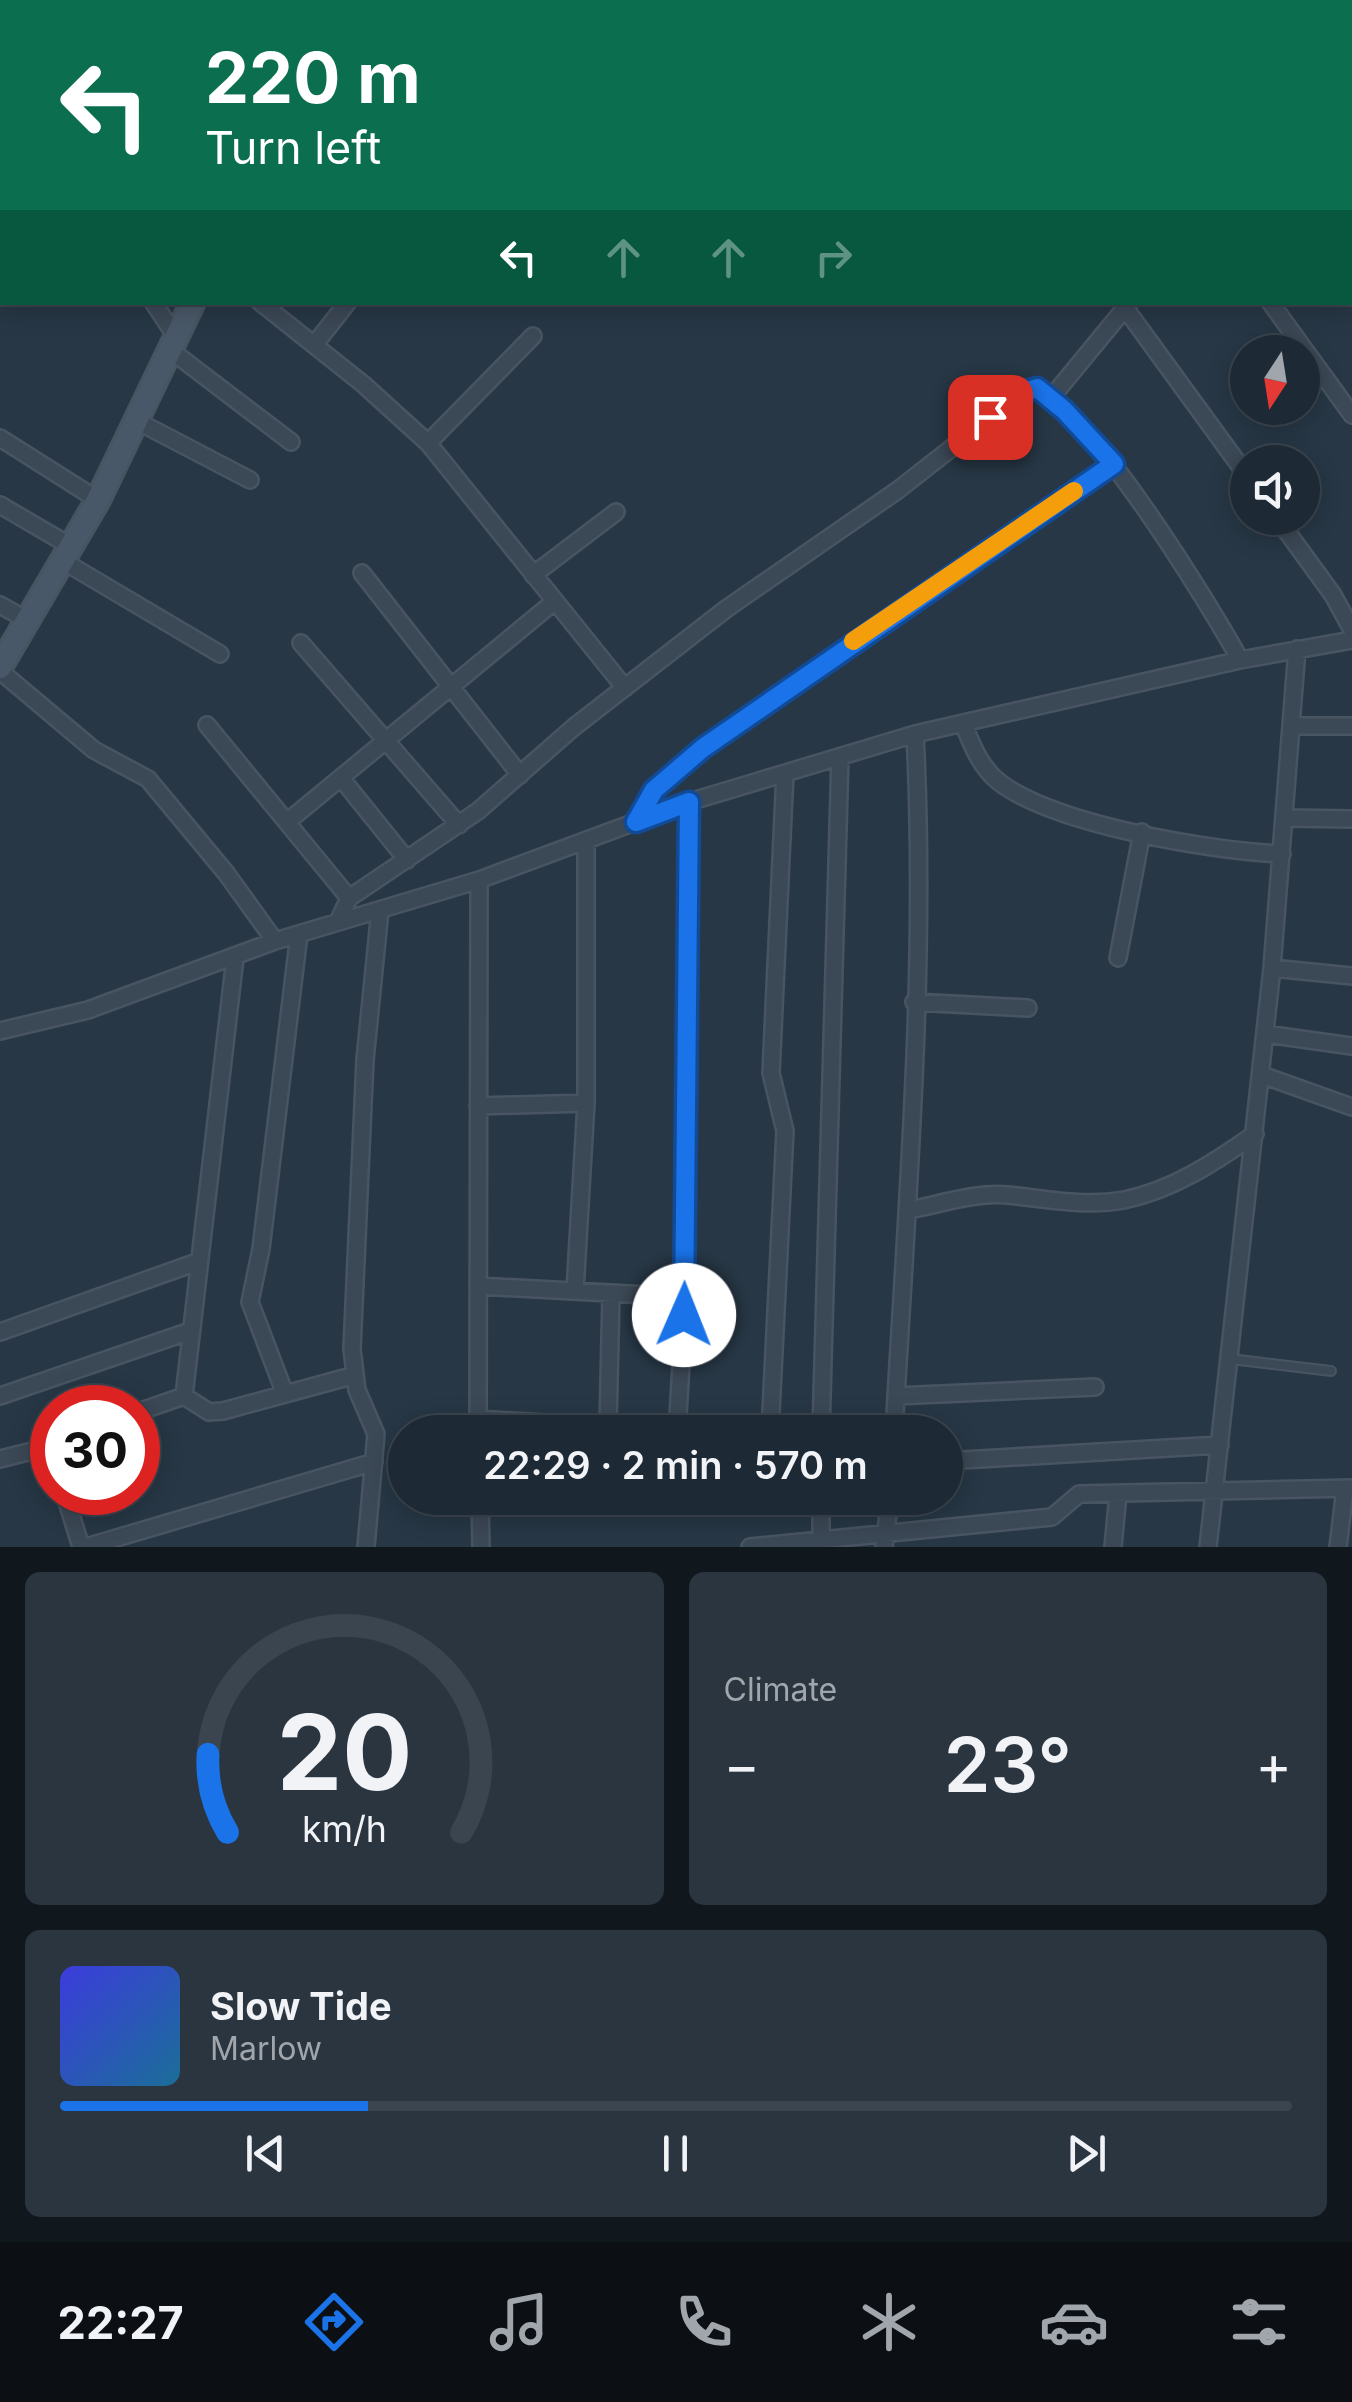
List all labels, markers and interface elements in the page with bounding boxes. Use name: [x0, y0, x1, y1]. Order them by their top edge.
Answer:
text: 220 m: [205, 35, 421, 120]
icon: left: [40, 40, 170, 170]
text: Turn left: [205, 120, 381, 175]
icon: left: [491, 230, 546, 285]
icon: ahead: [596, 230, 651, 285]
icon: ahead: [701, 230, 756, 285]
icon: right: [806, 230, 861, 285]
north arrow: [1230, 335, 1320, 425]
map controls: [1230, 335, 1320, 535]
pin: [948, 375, 1033, 460]
icon: arrive: [963, 390, 1018, 445]
button: sound: [1230, 445, 1320, 535]
position arrow: [632, 1263, 736, 1367]
speed limit sign: 30: [30, 1385, 160, 1515]
text: 22:29 · 2 min · 570 m: [483, 1442, 868, 1488]
text: Climate: [724, 1670, 837, 1709]
text: 20: [276, 1689, 412, 1815]
text: 23°: [944, 1719, 1072, 1810]
text: −: [724, 1732, 760, 1798]
text: +: [1256, 1732, 1292, 1798]
text: km/h: [302, 1807, 387, 1851]
text: Slow Tide: [210, 1983, 392, 2029]
text: Marlow: [210, 2029, 322, 2068]
icon: previous: [238, 2126, 293, 2181]
icon: pause: [648, 2126, 703, 2181]
icon: next: [1059, 2126, 1114, 2181]
icon: directions: [299, 2287, 369, 2357]
icon: music: [484, 2287, 554, 2357]
icon: phone: [669, 2287, 739, 2357]
icon: climate: [854, 2287, 924, 2357]
icon: car: [1039, 2287, 1109, 2357]
icon: filters: [1224, 2287, 1294, 2357]
text: 22:27: [58, 2295, 184, 2350]

